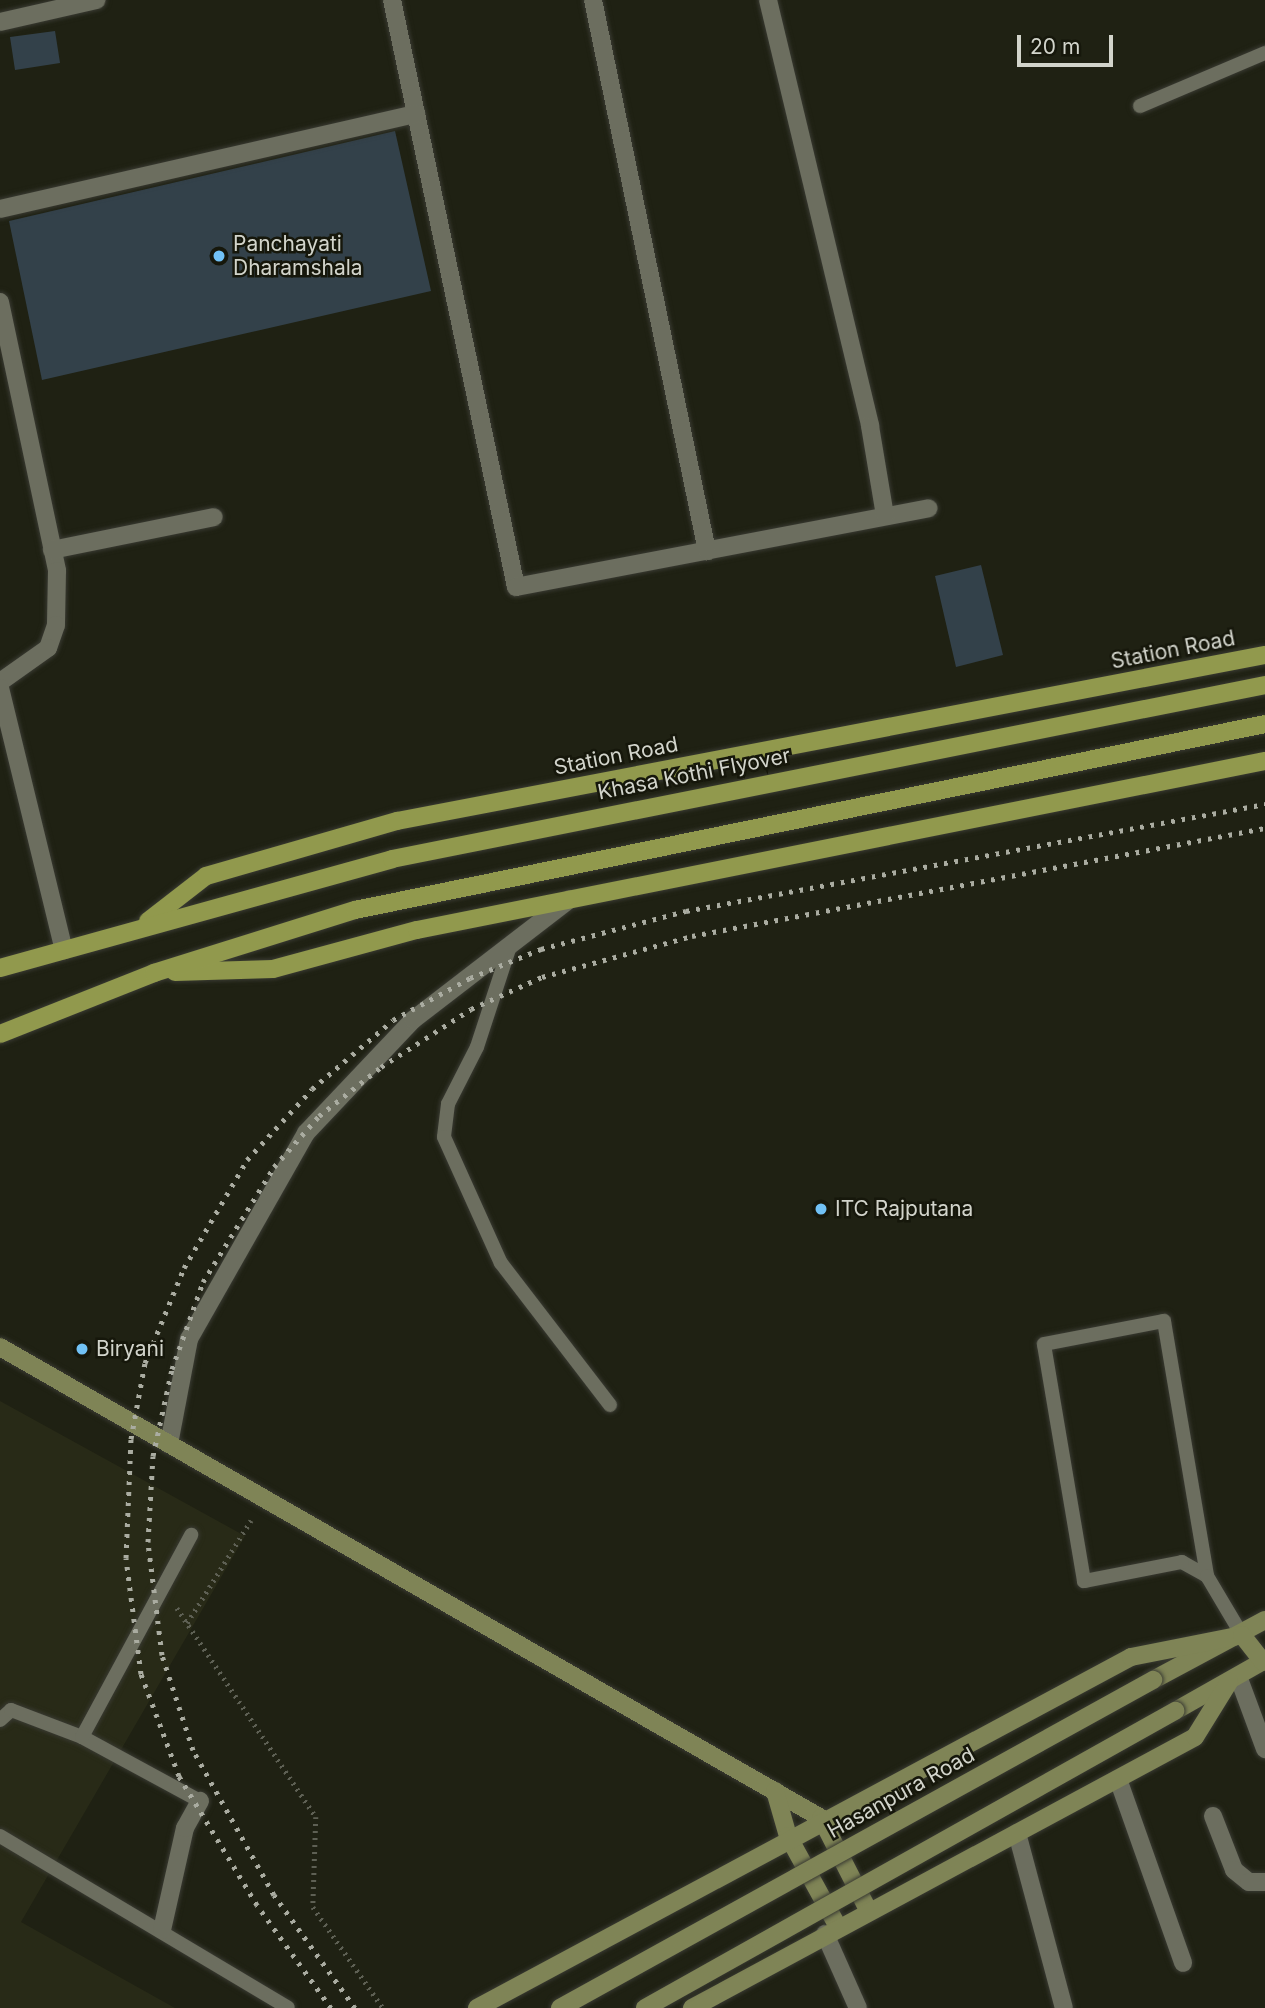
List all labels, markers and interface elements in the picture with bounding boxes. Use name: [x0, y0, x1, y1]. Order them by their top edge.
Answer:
scale bar: [1020, 21, 1116, 65]
text: 20 m: [1030, 34, 1080, 59]
place label: Panchayati Dharamshala: [233, 231, 363, 281]
marker: Panchayati Dharamshala: [211, 248, 227, 264]
street label: Station Road: [1109, 626, 1237, 674]
street label: Station Road: [552, 732, 680, 780]
street label: Khasa Kothi Flyover: [595, 743, 793, 805]
place label: ITC Rajputana: [835, 1196, 973, 1222]
marker: ITC Rajputana: [813, 1201, 829, 1217]
place label: Biryani: [96, 1336, 164, 1362]
marker: Biryani: [74, 1341, 90, 1357]
street label: Hasanpura Road: [823, 1742, 979, 1844]

